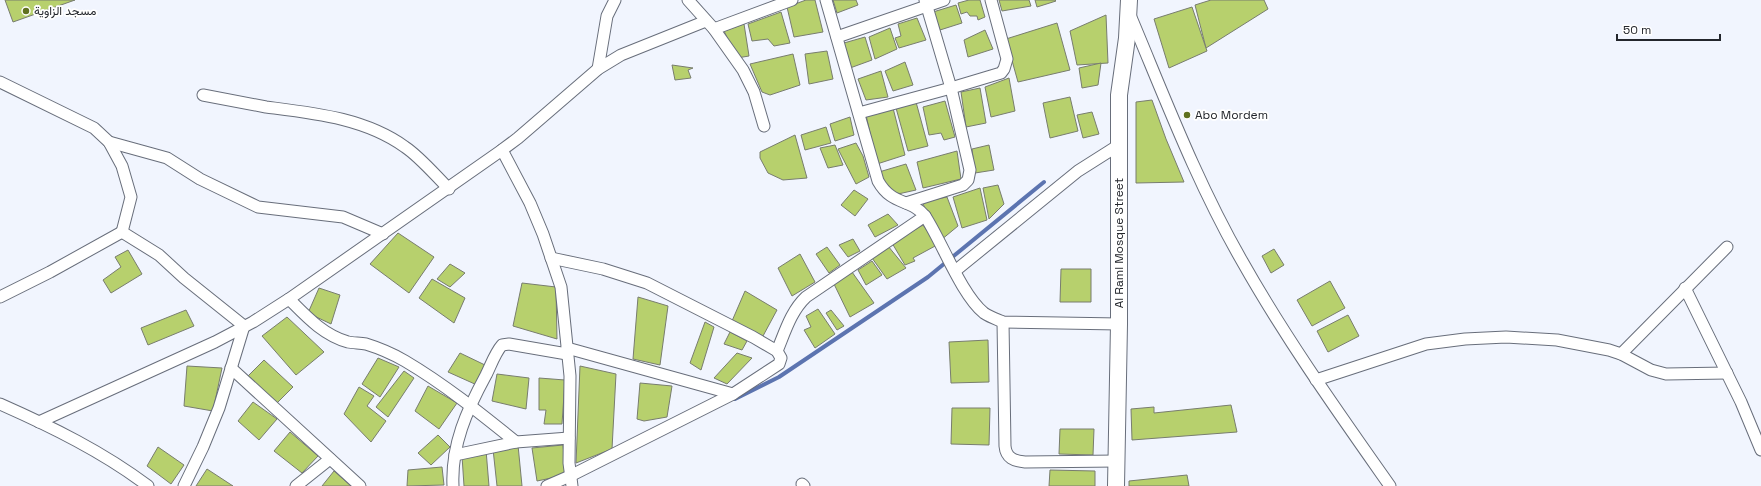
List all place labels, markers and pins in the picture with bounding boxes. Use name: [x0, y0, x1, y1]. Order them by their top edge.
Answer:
place label: مسجد الزاوية: [34, 3, 96, 19]
marker: مسجد الزاوية: [21, 6, 31, 16]
place label: Abo Mordem: [1195, 107, 1268, 123]
marker: Abo Mordem: [1182, 110, 1192, 120]

